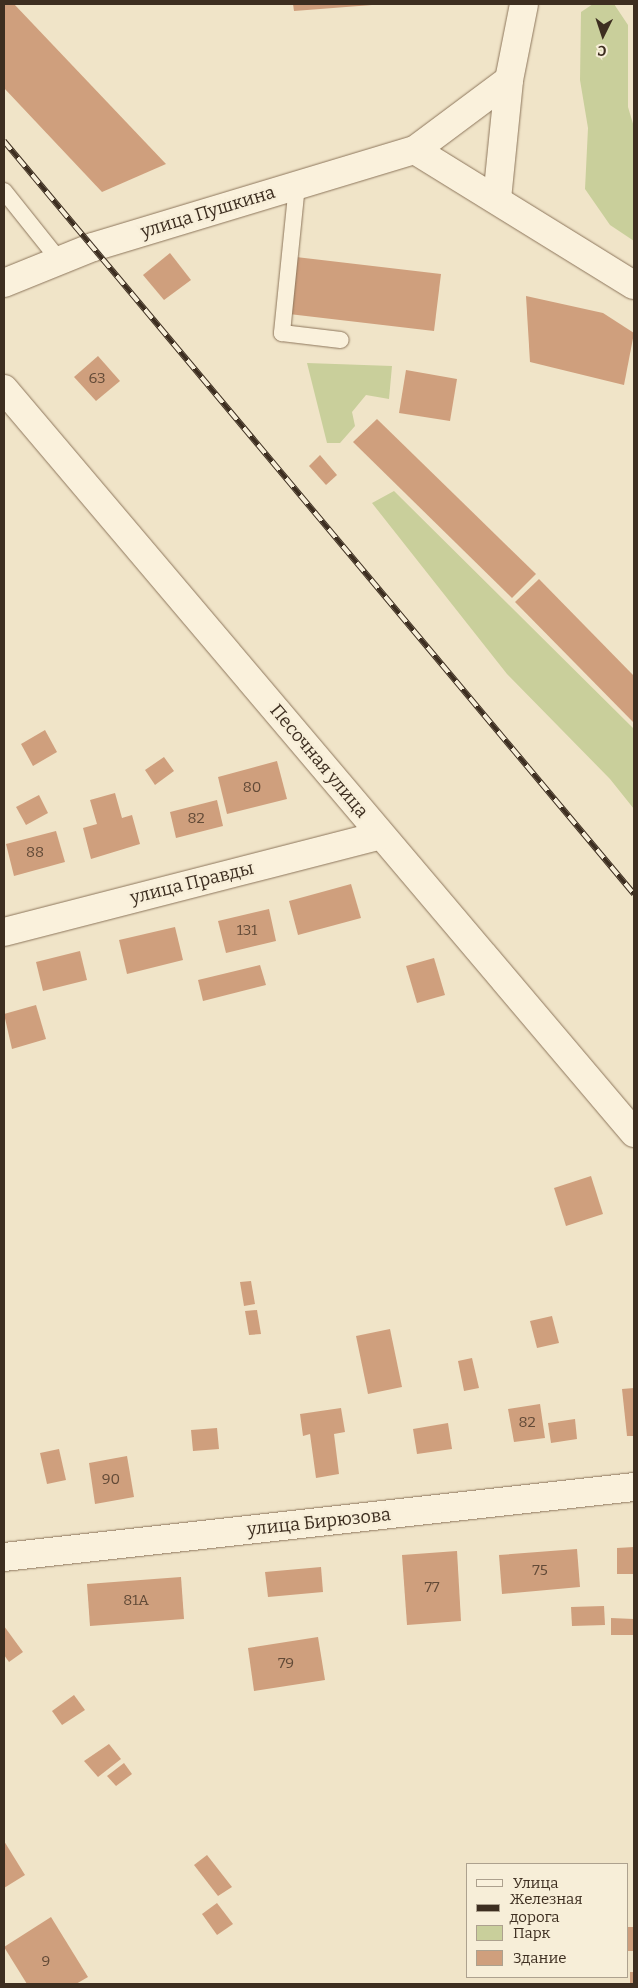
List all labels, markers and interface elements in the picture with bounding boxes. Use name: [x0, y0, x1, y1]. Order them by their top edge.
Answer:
north arrow: [578, 10, 628, 60]
text: С: [597, 42, 607, 59]
street label: улица Пушкина: [138, 181, 278, 243]
house number: 63: [88, 370, 106, 388]
street label: Песочная улица: [265, 700, 373, 822]
house number: 80: [243, 779, 261, 797]
house number: 82: [187, 810, 205, 828]
house number: 88: [26, 844, 44, 862]
street label: улица Правды: [128, 857, 256, 909]
house number: 131: [237, 922, 257, 940]
house number: 82: [518, 1414, 536, 1432]
house number: 90: [102, 1471, 120, 1489]
street label: улица Бирюзова: [246, 1504, 392, 1540]
house number: 75: [532, 1562, 548, 1580]
house number: 77: [424, 1579, 440, 1597]
house number: 81А: [123, 1592, 149, 1610]
house number: 79: [278, 1655, 294, 1673]
legend: [466, 1863, 628, 1978]
text: Улица: [513, 1874, 559, 1892]
text: Железная дорога: [510, 1890, 583, 1926]
text: Парк: [513, 1924, 550, 1942]
text: Здание: [513, 1949, 567, 1967]
house number: 9: [42, 1953, 50, 1971]

